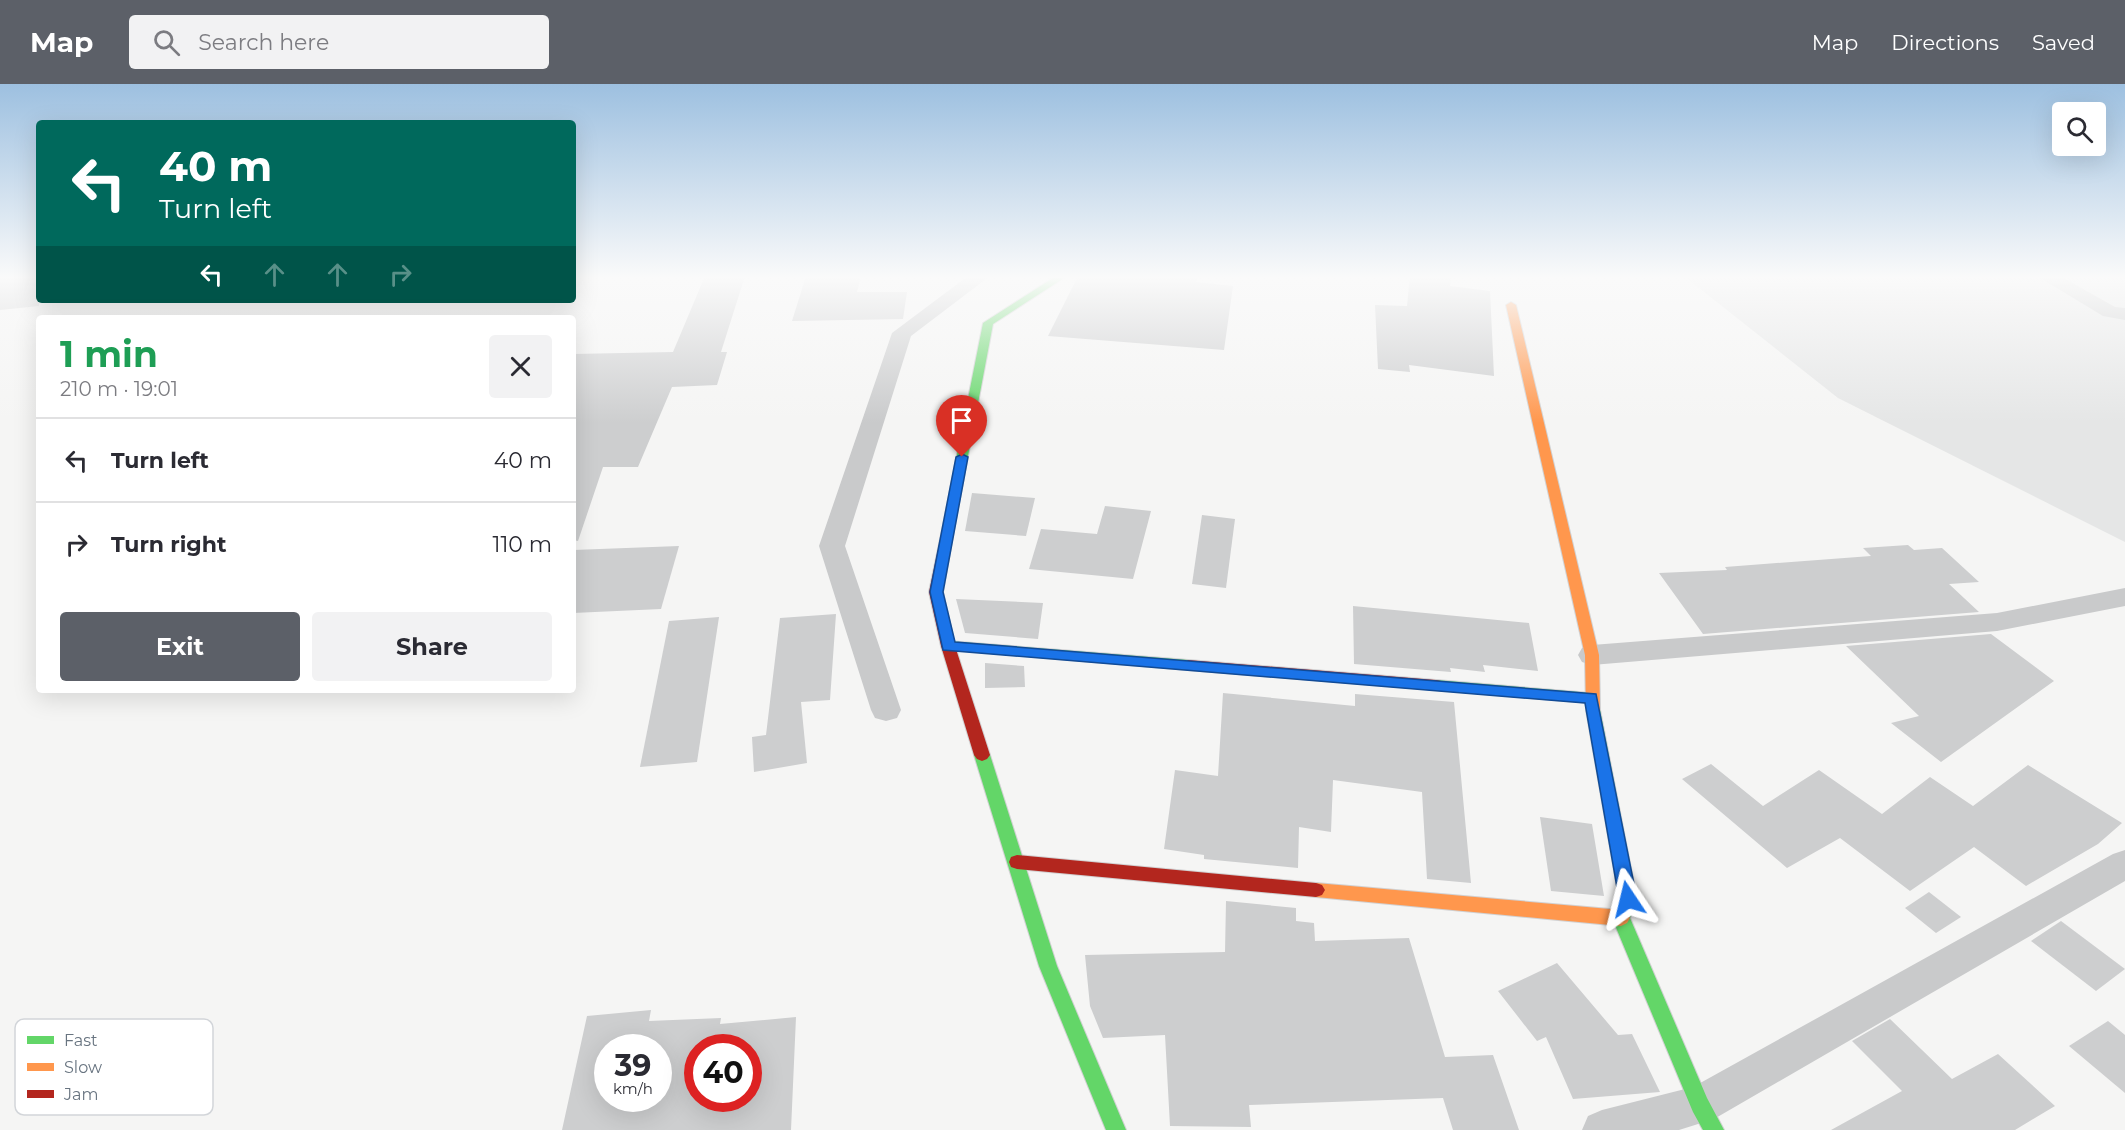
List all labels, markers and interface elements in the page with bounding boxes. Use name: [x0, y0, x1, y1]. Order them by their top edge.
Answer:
search box: [129, 15, 549, 69]
text: Map: [30, 25, 93, 59]
icon: search: [150, 26, 183, 59]
text: Search here: [198, 29, 329, 56]
text: Map: [1812, 30, 1858, 55]
text: Directions: [1891, 30, 1999, 55]
text: Saved: [2032, 30, 2095, 55]
map controls: [2052, 102, 2106, 156]
button: search: [2052, 102, 2106, 156]
text: 40 m: [159, 140, 272, 192]
icon: left: [60, 144, 138, 222]
text: Turn left: [159, 192, 272, 225]
icon: left: [195, 258, 228, 291]
icon: ahead: [258, 258, 291, 291]
icon: ahead: [321, 258, 354, 291]
icon: right: [384, 258, 417, 291]
text: 1 min: [60, 332, 158, 376]
button: close: [489, 335, 552, 398]
text: 210 m · 19:01: [60, 377, 178, 401]
pin: [936, 395, 987, 457]
icon: arrive: [945, 404, 978, 437]
icon: left: [60, 444, 93, 477]
text: Turn left: [111, 447, 209, 474]
text: 40 m: [494, 447, 552, 474]
icon: right: [60, 528, 93, 561]
text: Turn right: [111, 531, 226, 558]
text: 110 m: [492, 531, 552, 558]
button: Exit: [60, 612, 300, 681]
button: Share: [312, 612, 552, 681]
position arrow: [1596, 867, 1660, 931]
legend: [15, 1019, 213, 1115]
text: Fast: [64, 1031, 98, 1050]
speed limit sign: 40: [684, 1034, 762, 1112]
text: 39: [615, 1047, 651, 1084]
text: Slow: [64, 1058, 102, 1077]
text: km/h: [613, 1079, 653, 1098]
text: Jam: [63, 1085, 98, 1104]

